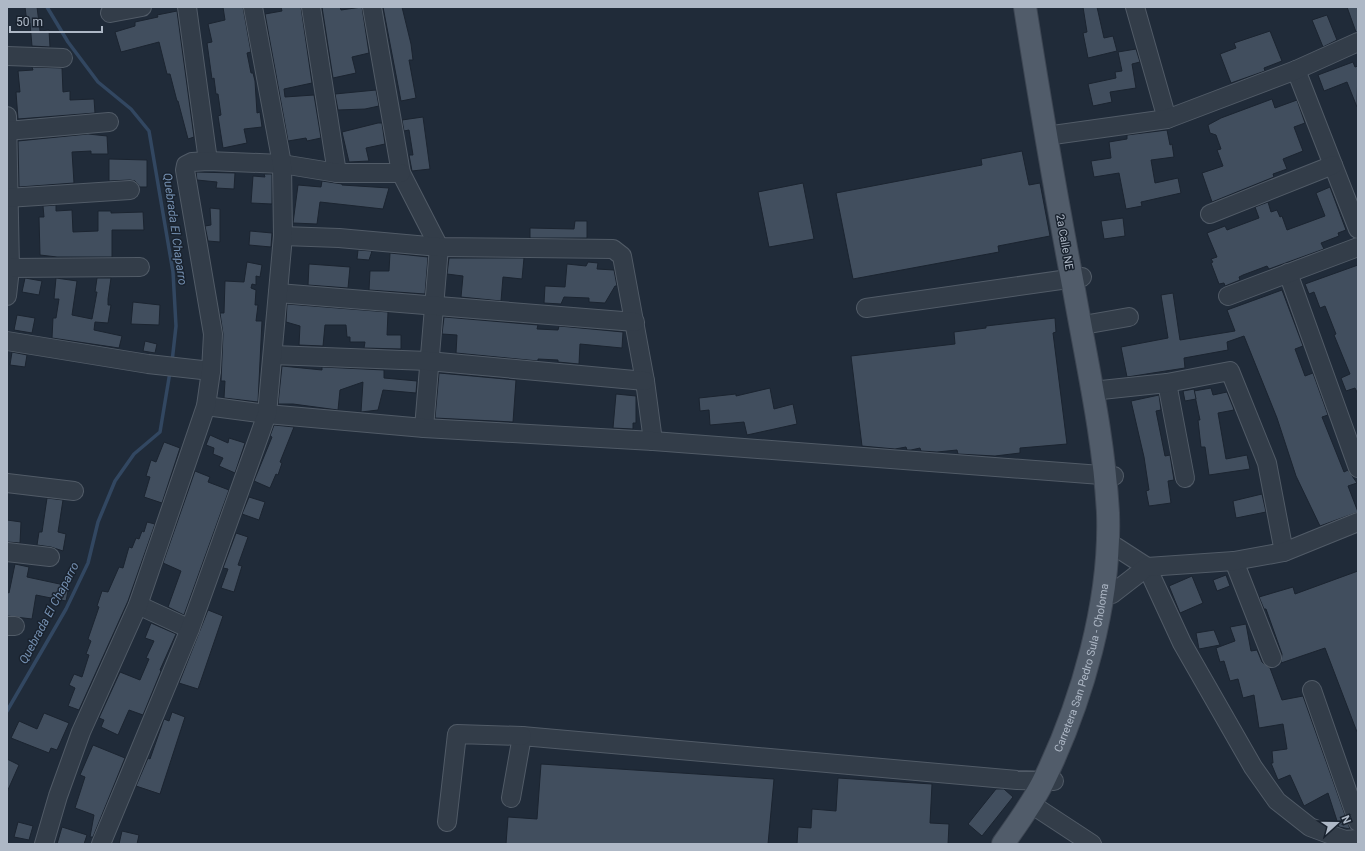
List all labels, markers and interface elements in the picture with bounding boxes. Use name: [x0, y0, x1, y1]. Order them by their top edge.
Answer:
scale bar: [10, 8, 102, 34]
text: 50 m: [16, 15, 43, 29]
water label: Quebrada El Chaparro: [160, 172, 190, 286]
street label: 2a Calle NE: [1053, 213, 1076, 271]
water label: Quebrada El Chaparro: [16, 560, 82, 666]
street label: Carretera San Pedro Sula - Choloma: [1051, 583, 1111, 754]
north arrow: [1317, 803, 1357, 843]
text: N: [1338, 814, 1353, 826]

